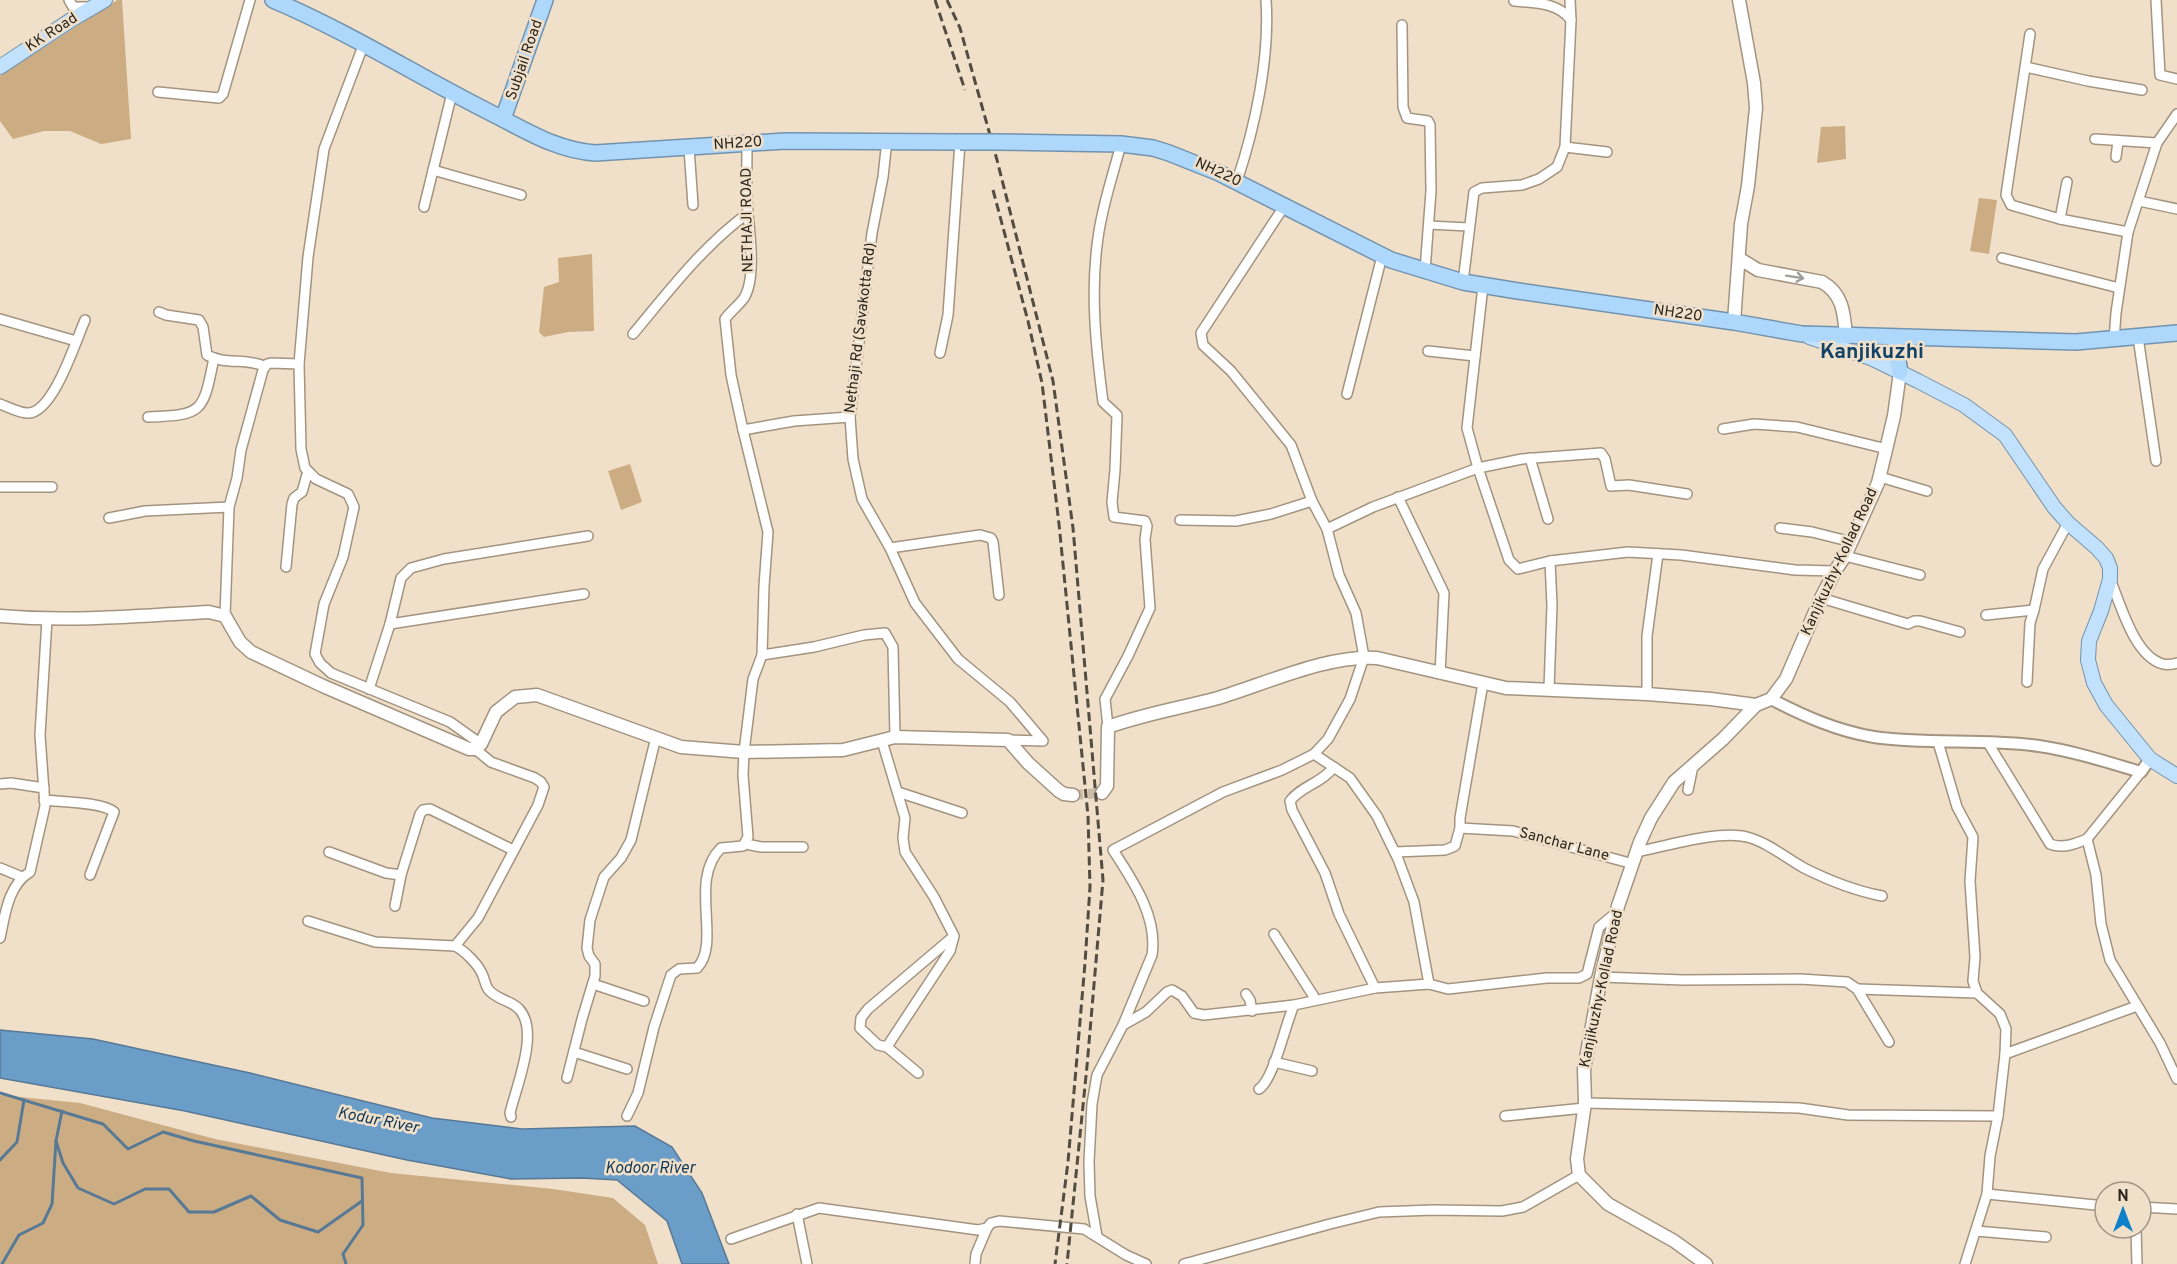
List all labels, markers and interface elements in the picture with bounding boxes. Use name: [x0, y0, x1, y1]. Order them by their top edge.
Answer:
street label: KK Road: [22, 9, 82, 57]
street label: Subjail Road: [502, 17, 548, 103]
street label: NH220: [713, 133, 763, 155]
street label: NH220: [1192, 154, 1244, 192]
street label: NETHAJI ROAD: [738, 167, 758, 273]
street label: Nethaji Rd (Savakotta Rd): [841, 241, 881, 415]
one-way arrow: [1784, 272, 1804, 283]
street label: NH220: [1652, 301, 1704, 327]
district label: Kanjikuzhi: [1820, 339, 1924, 366]
street label: Kanjikuzhy-Kollad Road: [1797, 485, 1883, 639]
street label: Sanchar Lane: [1517, 824, 1611, 866]
street label: Kanjikuzhy-Kollad Road: [1576, 908, 1628, 1070]
water label: Kodur River: [336, 1103, 422, 1139]
water label: Kodoor River: [605, 1159, 697, 1179]
north arrow: [2093, 1180, 2153, 1240]
text: N: [2117, 1187, 2129, 1207]

